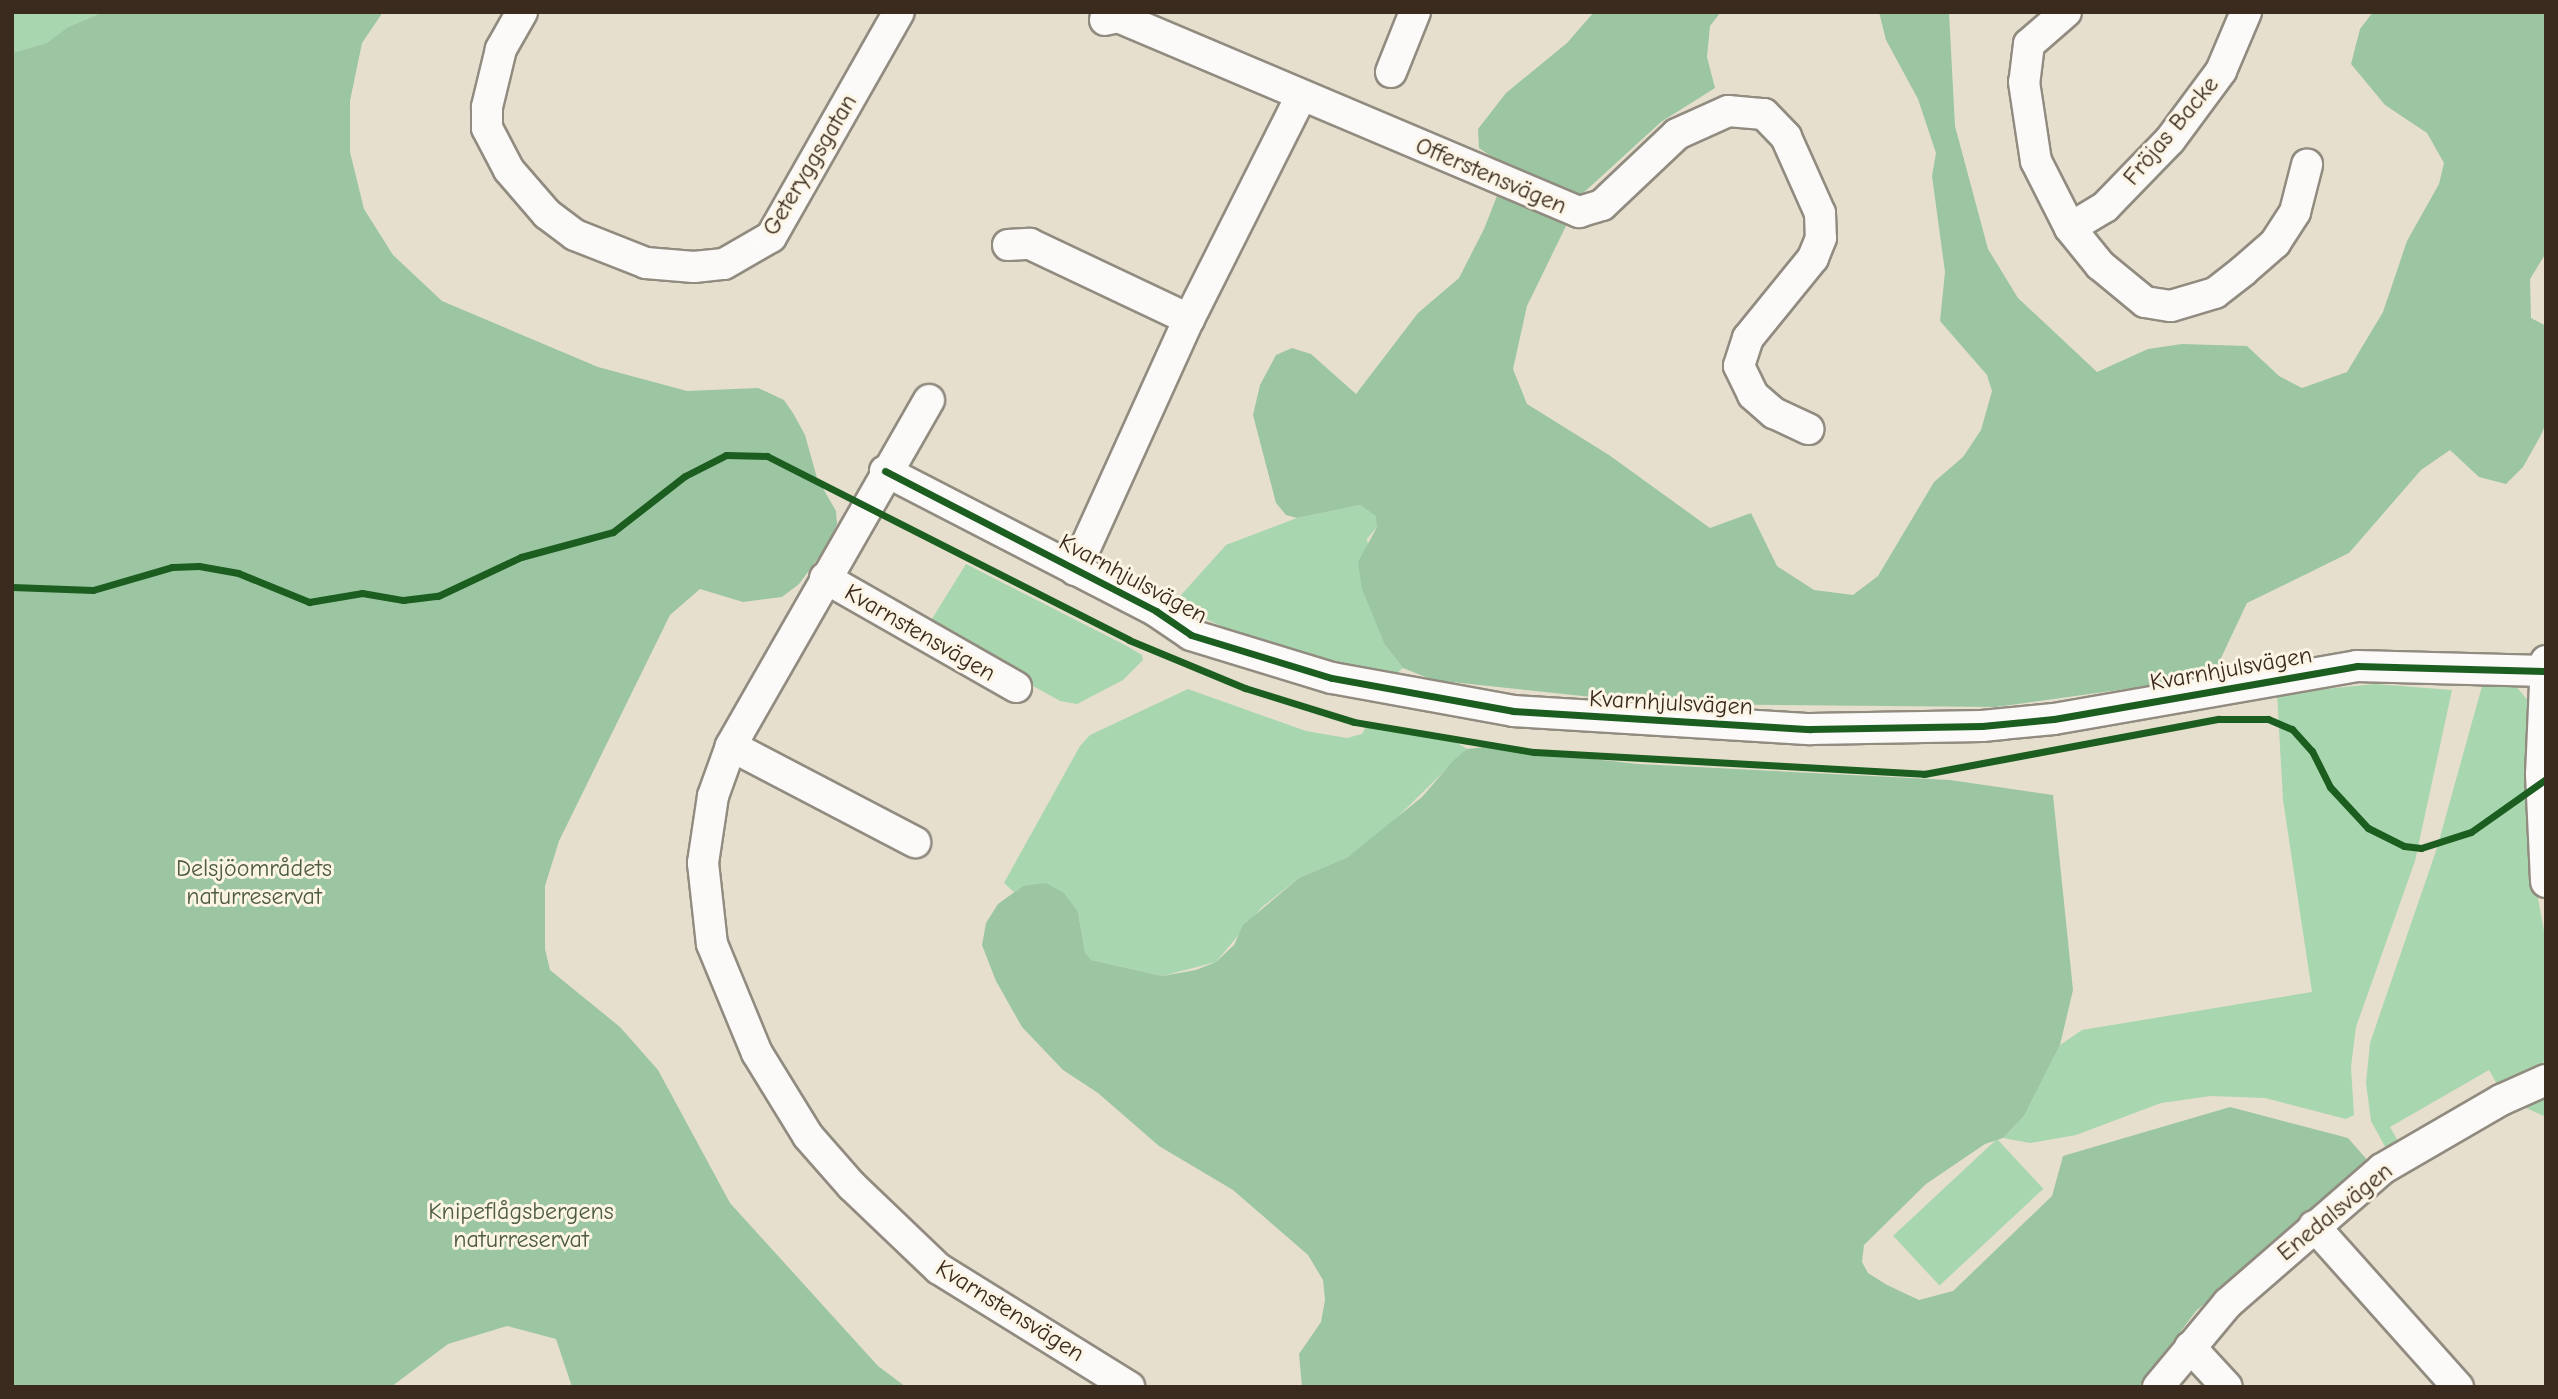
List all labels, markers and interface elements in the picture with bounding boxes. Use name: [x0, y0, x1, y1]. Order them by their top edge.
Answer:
street label: Fröjas Backe: [2117, 71, 2225, 191]
street label: Geteryggsgatan: [757, 89, 863, 241]
street label: Offerstensvägen: [1411, 131, 1571, 221]
street label: Kvarnhjulsvägen: [1054, 528, 1212, 630]
street label: Kvarnstensvägen: [839, 578, 1001, 688]
street label: Kvarnhjulsvägen: [2148, 641, 2314, 697]
street label: Kvarnhjulsvägen: [1588, 684, 1754, 722]
park label: Delsjöområdets naturreservat: [176, 855, 332, 911]
street label: Enedalsvägen: [2272, 1157, 2398, 1267]
park label: Knipeflågsbergens naturreservat: [428, 1198, 614, 1254]
street label: Kvarnstensvägen: [930, 1254, 1090, 1368]

